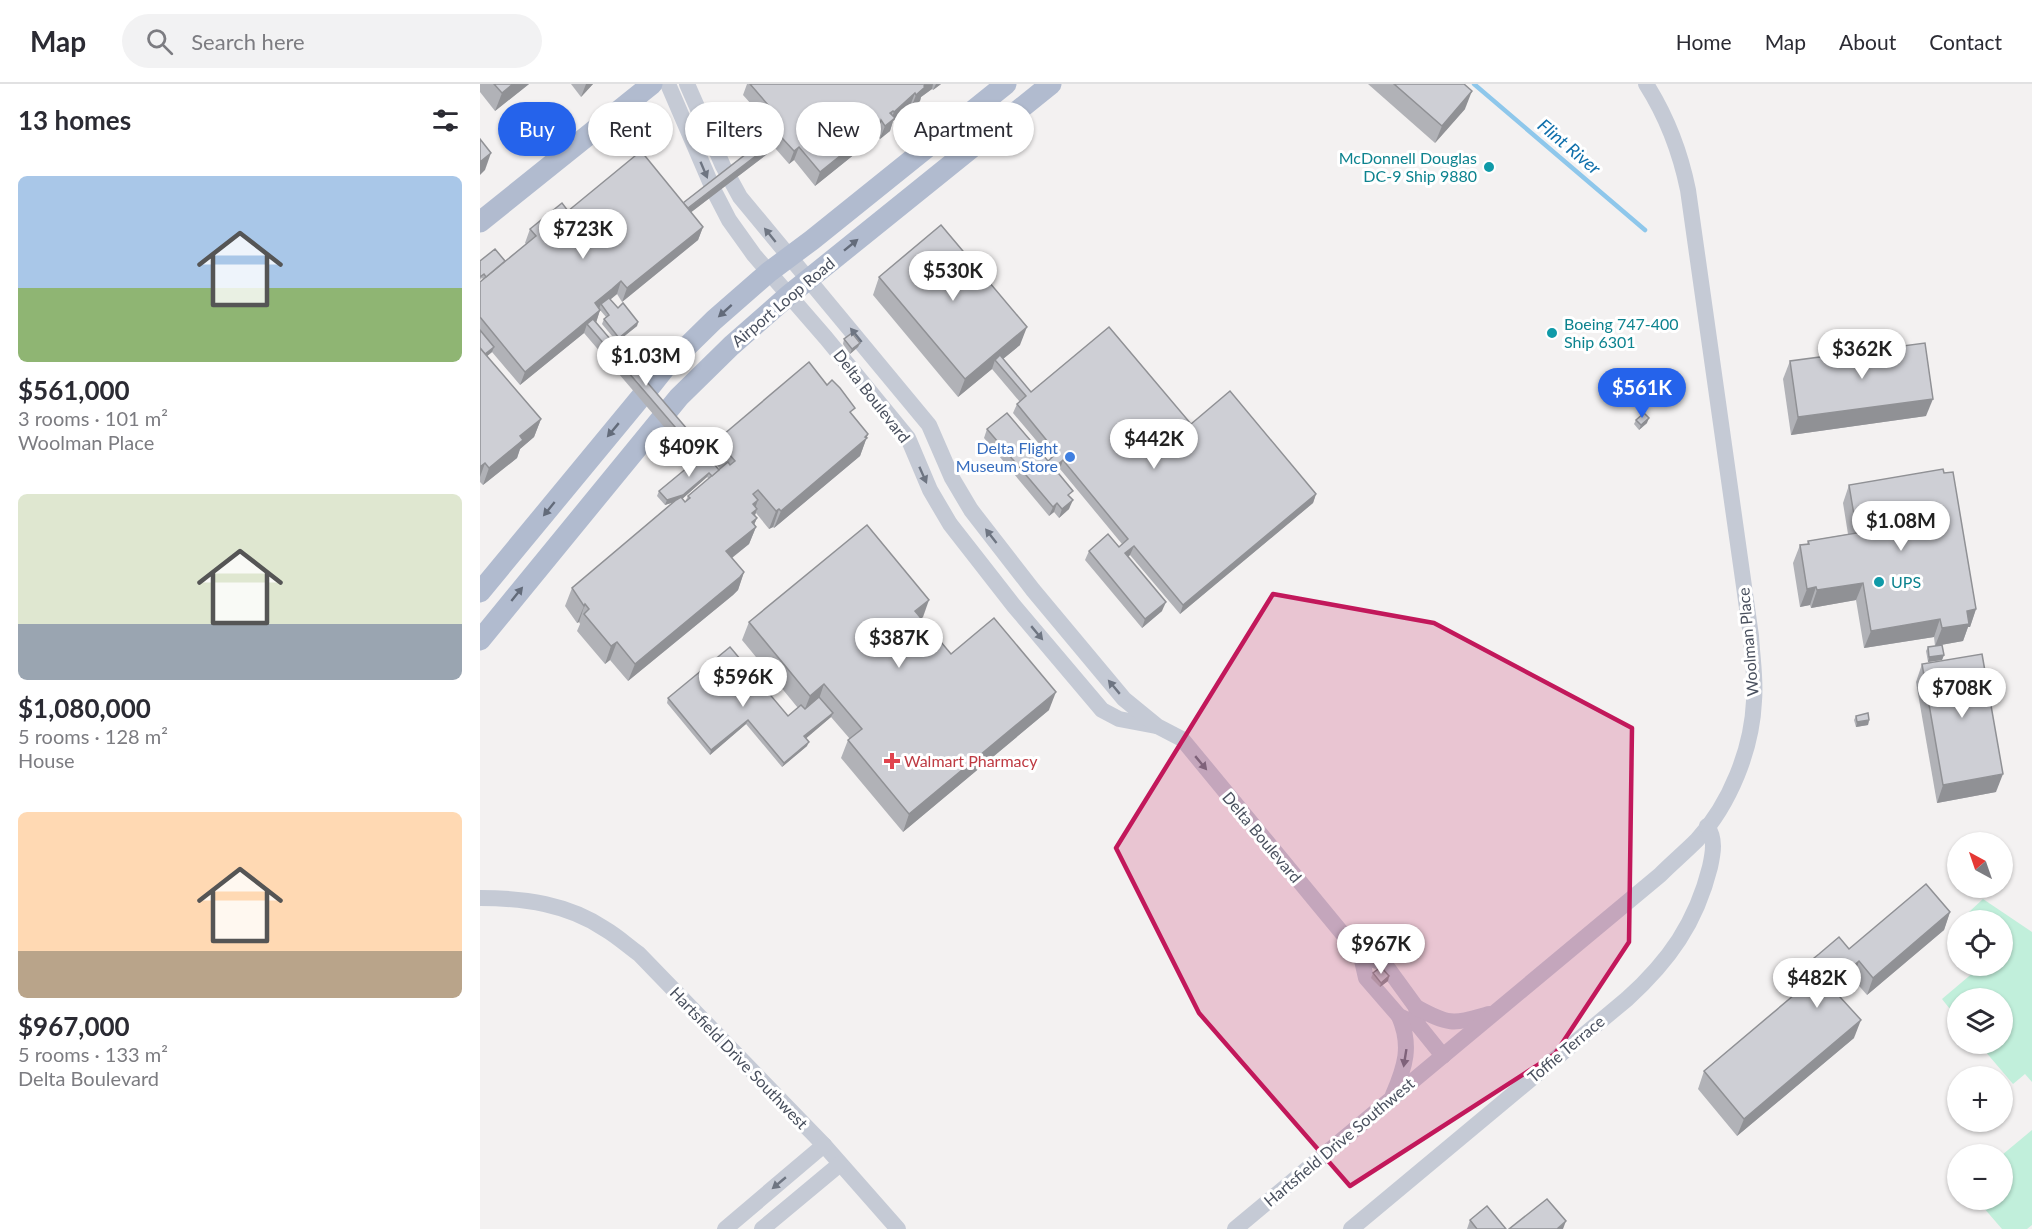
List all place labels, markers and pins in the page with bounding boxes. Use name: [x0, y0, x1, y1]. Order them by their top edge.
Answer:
place label: McDonnell Douglas DC-9 Ship 9880: [1339, 148, 1477, 185]
marker: McDonnell Douglas DC-9 Ship 9880: [1482, 160, 1496, 174]
pin: $723K: [541, 209, 625, 260]
pin: $530K: [911, 251, 995, 302]
place label: Boeing 747-400 Ship 6301: [1564, 314, 1679, 351]
marker: Boeing 747-400 Ship 6301: [1545, 326, 1559, 340]
pin: $362K: [1820, 329, 1904, 380]
pin: $1.03M: [597, 336, 695, 387]
pin: $561K: [1600, 368, 1684, 419]
pin: $442K: [1112, 419, 1196, 470]
pin: $409K: [647, 427, 731, 478]
place label: Delta Flight Museum Store: [956, 438, 1058, 475]
marker: Delta Flight Museum Store: [1063, 450, 1077, 464]
pin: $1.08M: [1852, 501, 1950, 552]
place label: UPS: [1891, 572, 1921, 591]
marker: UPS: [1872, 575, 1886, 589]
pin: $387K: [857, 618, 941, 669]
pin: $596K: [701, 657, 785, 708]
pin: $708K: [1920, 668, 2004, 719]
place label: Walmart Pharmacy: [904, 751, 1038, 770]
marker: Walmart Pharmacy: [885, 754, 899, 768]
pin: $967K: [1339, 924, 1423, 975]
pin: $482K: [1775, 958, 1859, 1009]

